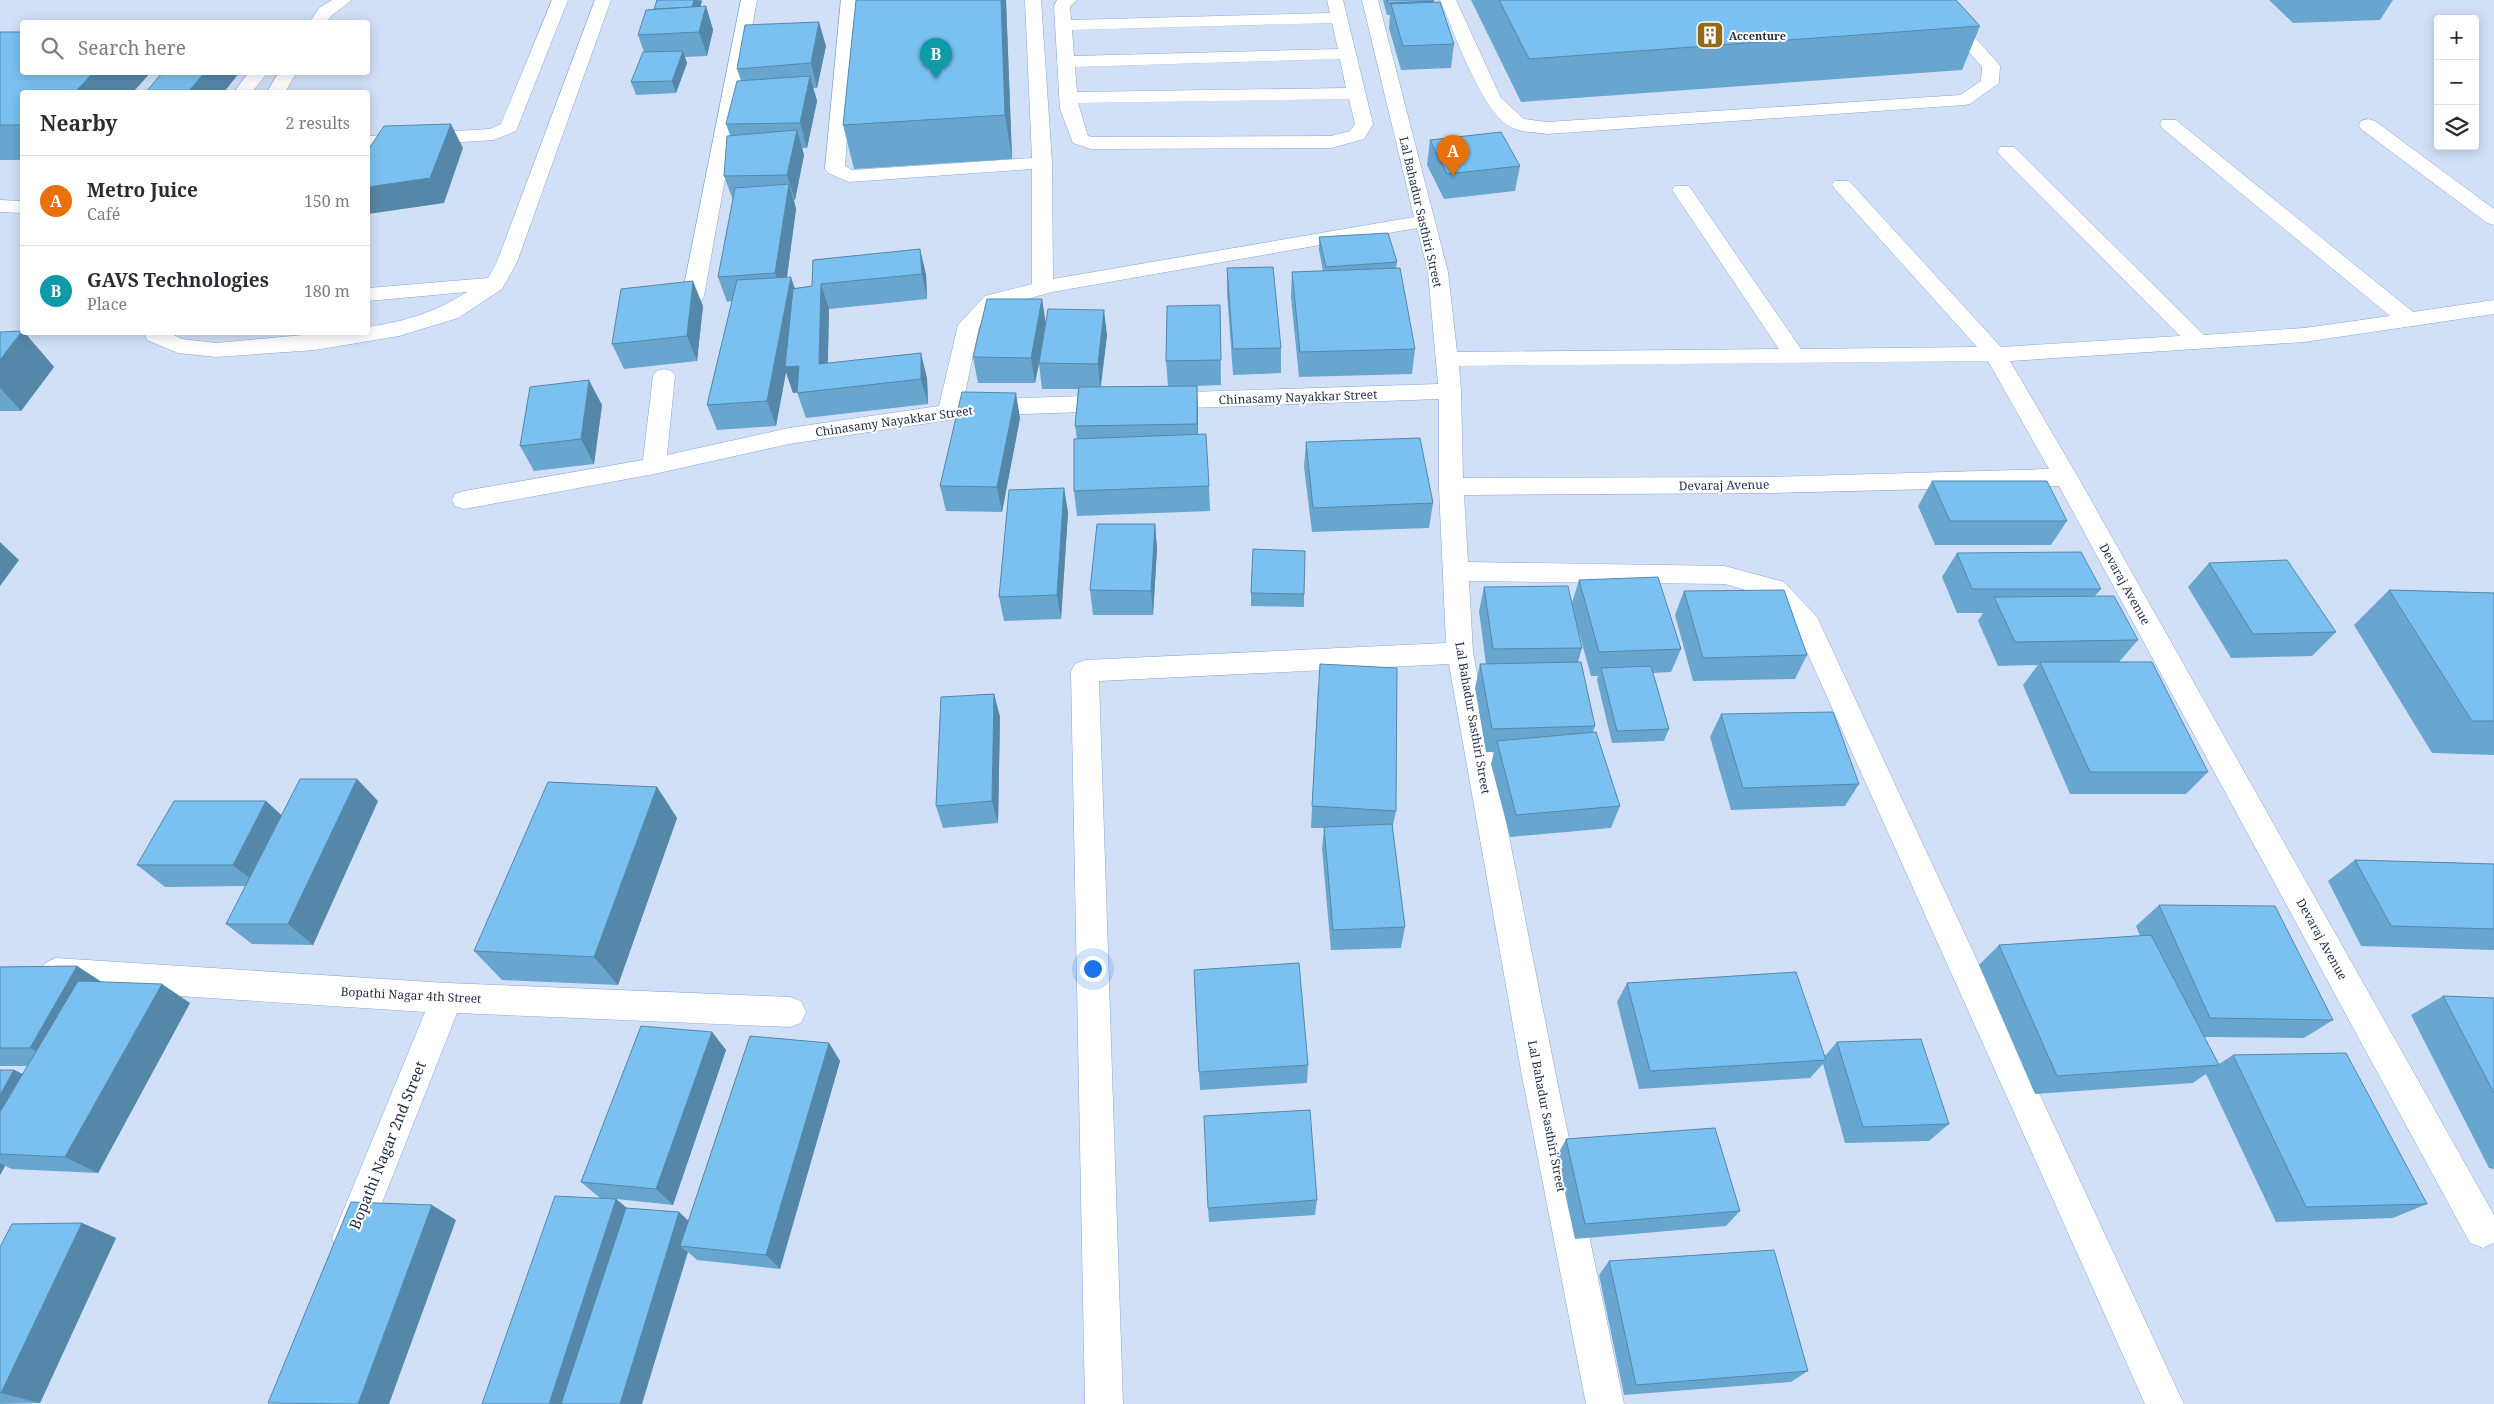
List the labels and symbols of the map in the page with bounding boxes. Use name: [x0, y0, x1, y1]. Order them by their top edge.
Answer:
building icon: Accenture: [1695, 20, 1725, 50]
place label: Accenture: [1729, 28, 1786, 43]
pin: B: [920, 38, 952, 79]
street label: Lal Bahadur Sasthiri Street: [1395, 135, 1447, 289]
pin: A: [1437, 135, 1469, 176]
street label: Chinasamy Nayakkar Street: [1218, 386, 1378, 408]
street label: Chinasamy Nayakkar Street: [814, 402, 974, 440]
street label: Devaraj Avenue: [1679, 476, 1769, 494]
street label: Devaraj Avenue: [2096, 540, 2154, 628]
street label: Lal Bahadur Sasthiri Street: [1451, 641, 1495, 795]
street label: Devaraj Avenue: [2293, 895, 2351, 983]
your location: [1080, 956, 1106, 982]
street label: Bopathi Nagar 4th Street: [340, 983, 482, 1007]
street label: Lal Bahadur Sasthiri Street: [1524, 1039, 1570, 1193]
street label: Bopathi Nagar 2nd Street: [344, 1058, 430, 1232]

